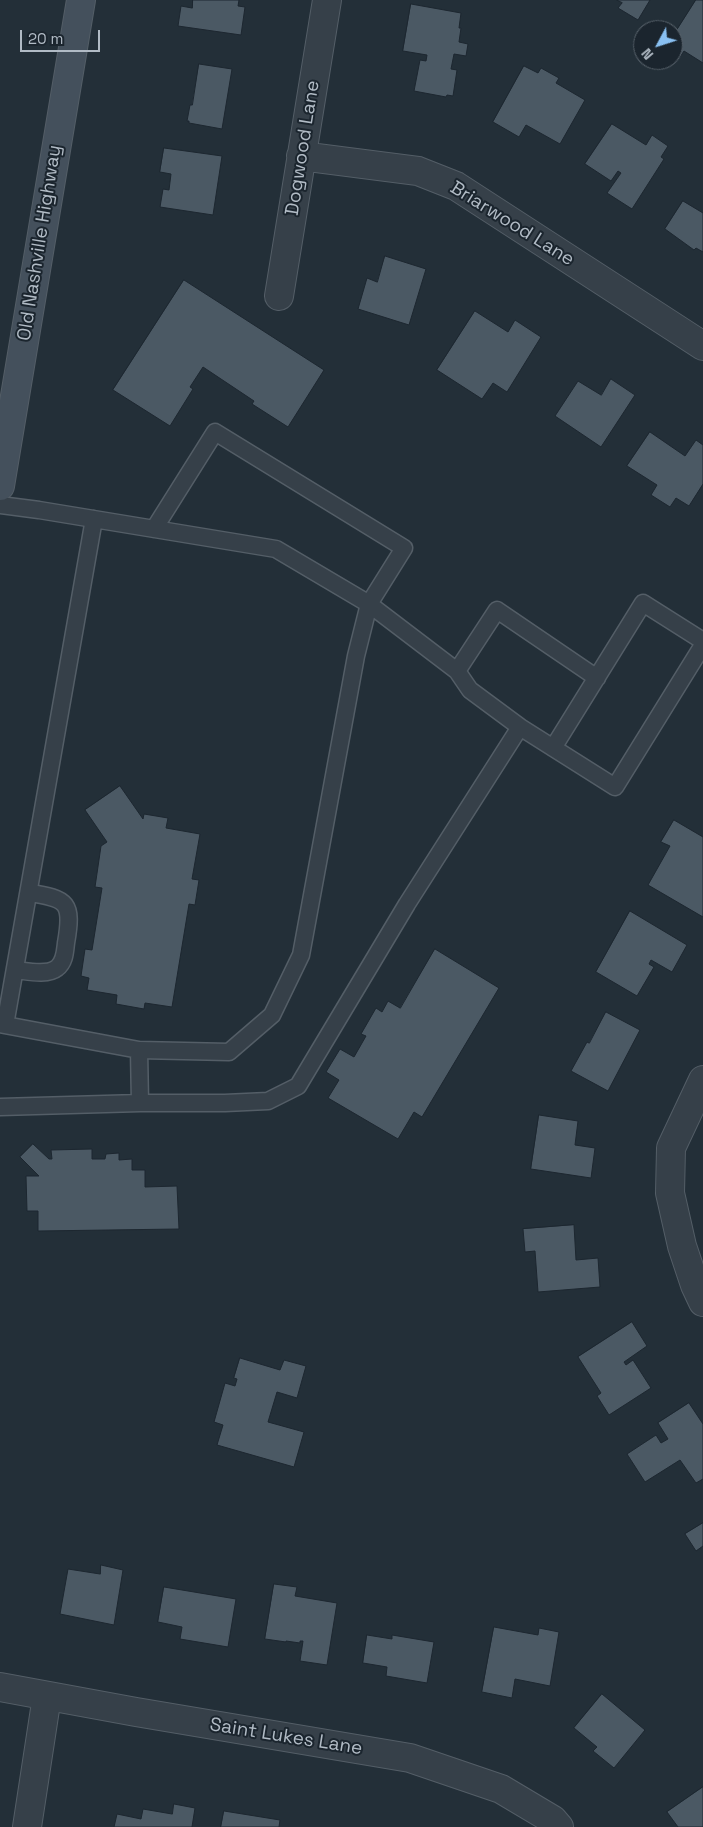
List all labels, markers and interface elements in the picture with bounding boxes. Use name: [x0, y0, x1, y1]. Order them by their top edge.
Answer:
scale bar: [22, 20, 102, 52]
north arrow: [633, 20, 683, 70]
text: 20 m: [28, 29, 63, 48]
text: N: [637, 45, 657, 63]
street label: Dogwood Lane: [281, 79, 325, 217]
street label: Old Nashville Highway: [13, 143, 67, 343]
street label: Briarwood Lane: [446, 177, 578, 271]
street label: Saint Lukes Lane: [208, 1714, 364, 1760]

